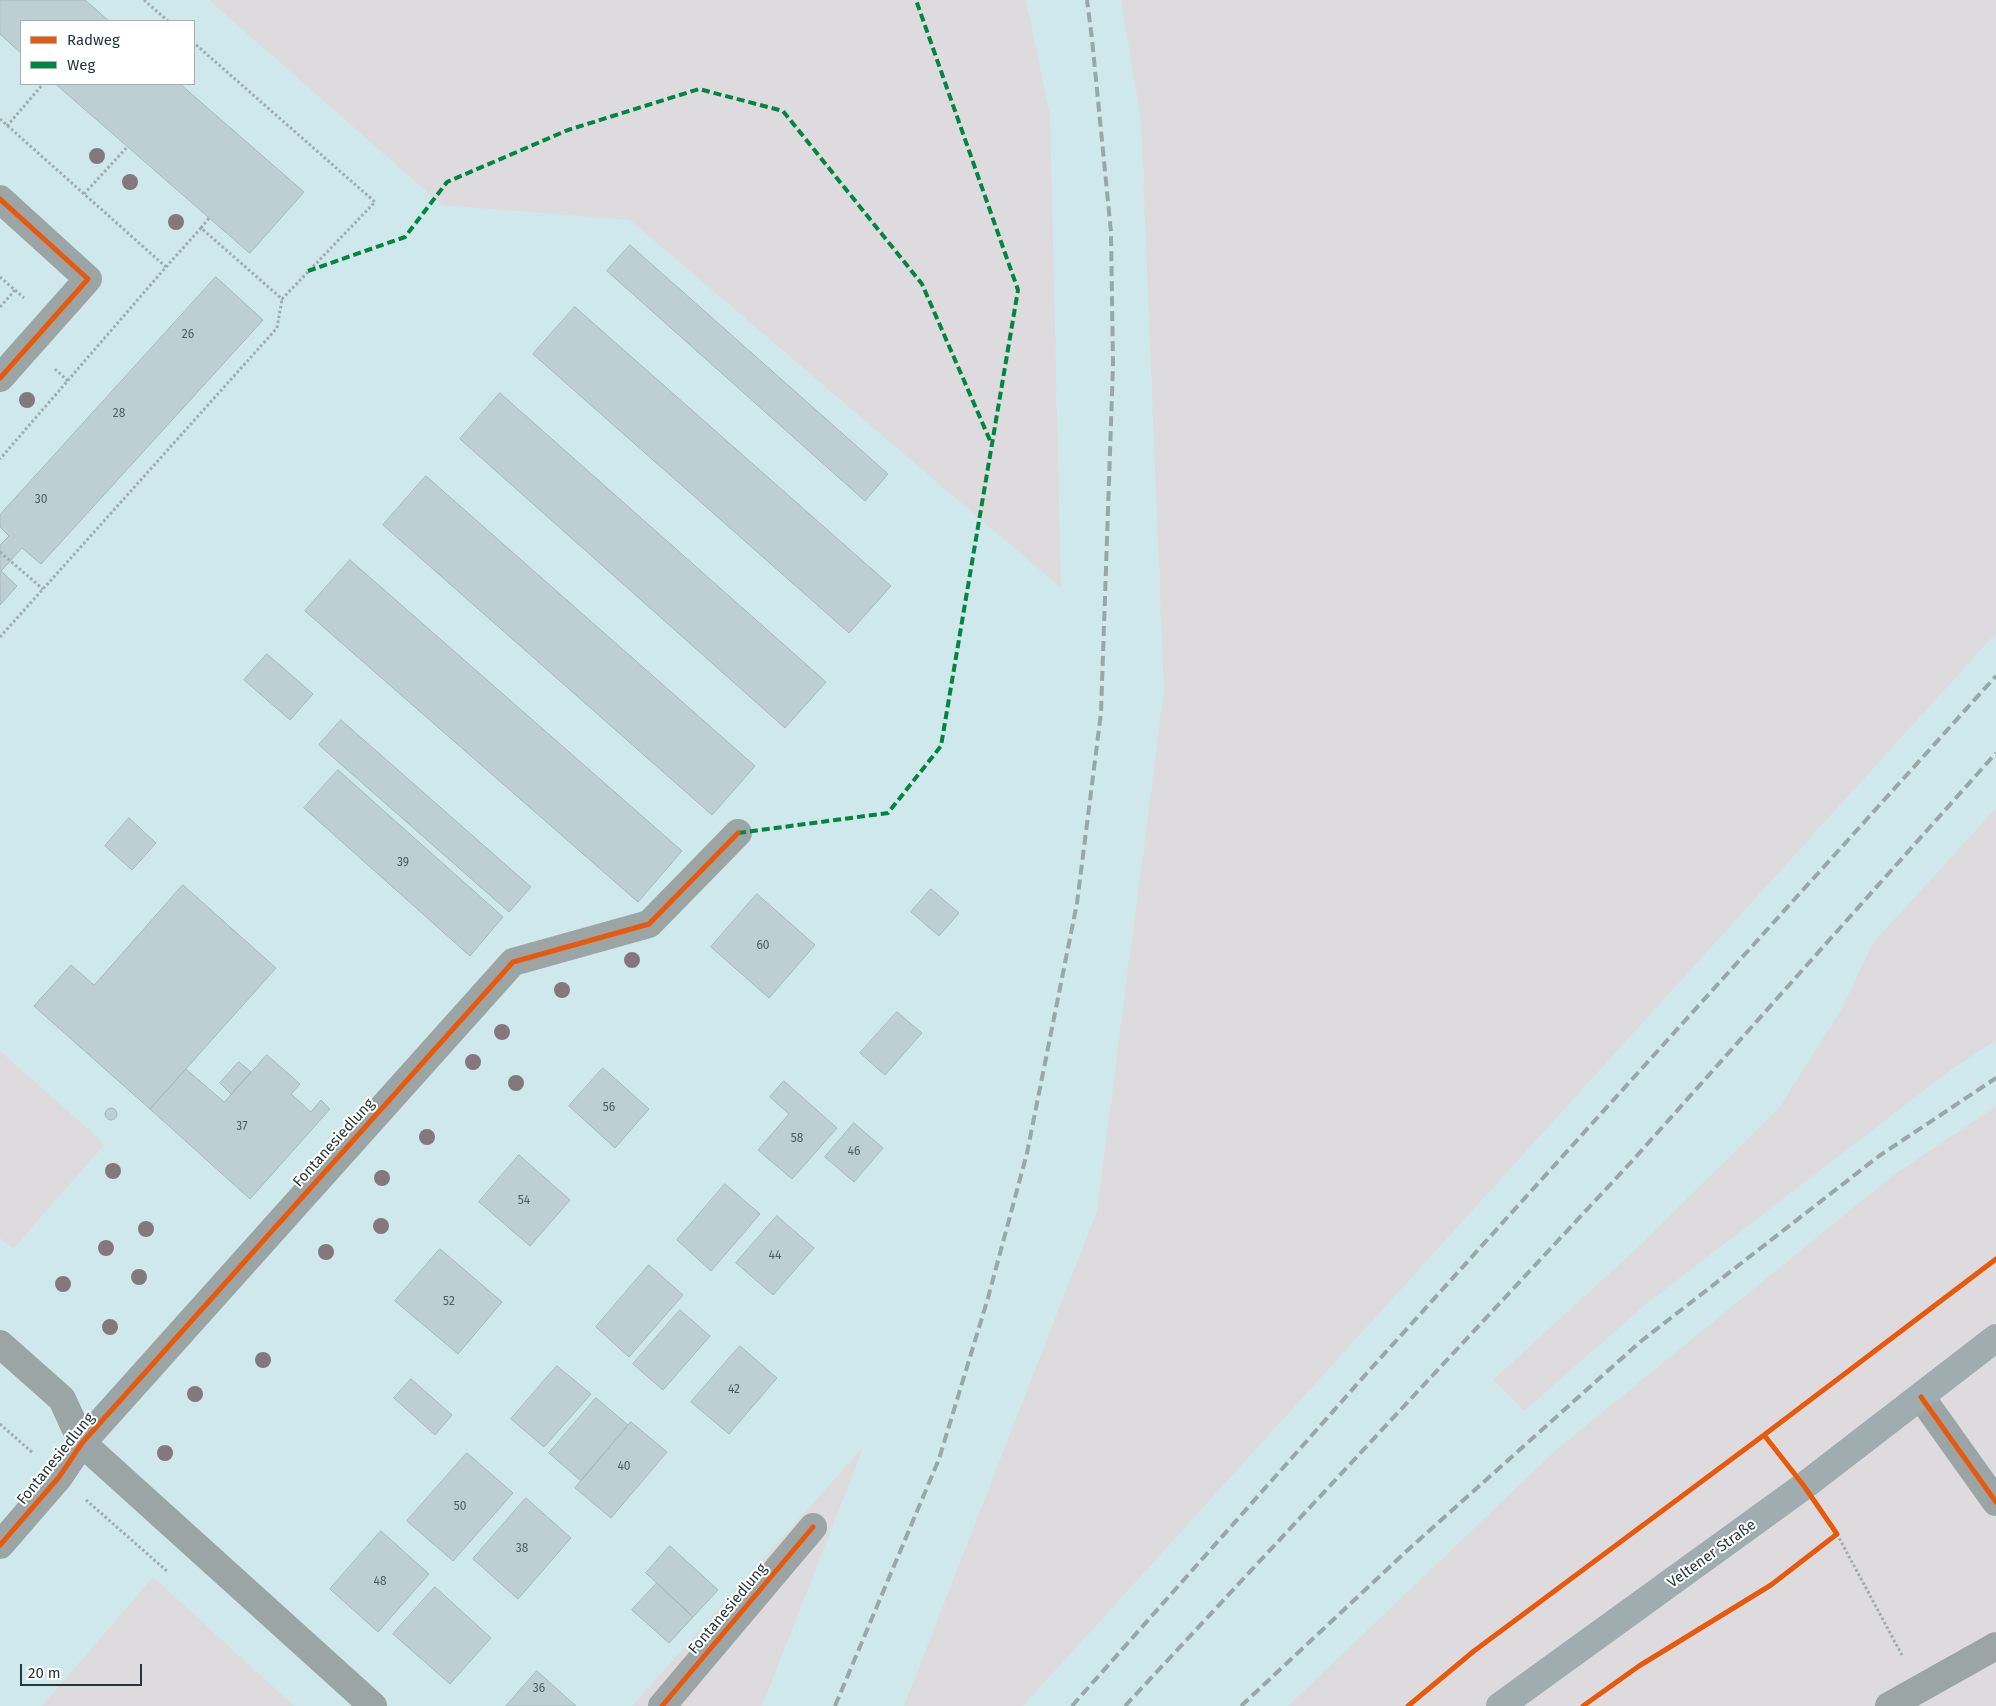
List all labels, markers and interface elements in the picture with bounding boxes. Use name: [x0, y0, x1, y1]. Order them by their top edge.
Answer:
legend: [20, 20, 195, 85]
text: Radweg: [67, 31, 120, 49]
text: Weg: [67, 56, 95, 74]
house number: 26: [182, 328, 194, 342]
house number: 28: [113, 407, 125, 421]
house number: 30: [35, 493, 47, 507]
house number: 39: [397, 856, 409, 870]
house number: 60: [756, 939, 770, 953]
street label: Fontanesiedlung: [290, 1095, 378, 1191]
house number: 56: [603, 1101, 615, 1115]
house number: 37: [236, 1120, 248, 1134]
house number: 58: [791, 1132, 803, 1146]
house number: 46: [848, 1145, 860, 1159]
house number: 54: [518, 1194, 530, 1208]
house number: 44: [769, 1249, 781, 1263]
house number: 52: [443, 1295, 455, 1309]
house number: 42: [728, 1383, 740, 1397]
street label: Fontanesiedlung: [13, 1409, 99, 1509]
house number: 40: [617, 1460, 631, 1474]
house number: 50: [454, 1500, 466, 1514]
street label: Veltener Straße: [1664, 1516, 1760, 1592]
house number: 38: [516, 1542, 528, 1556]
street label: Fontanesiedlung: [685, 1560, 771, 1658]
house number: 48: [374, 1575, 386, 1589]
scale bar: [22, 1654, 145, 1686]
text: 20 m: [28, 1664, 61, 1682]
house number: 36: [533, 1682, 545, 1696]

